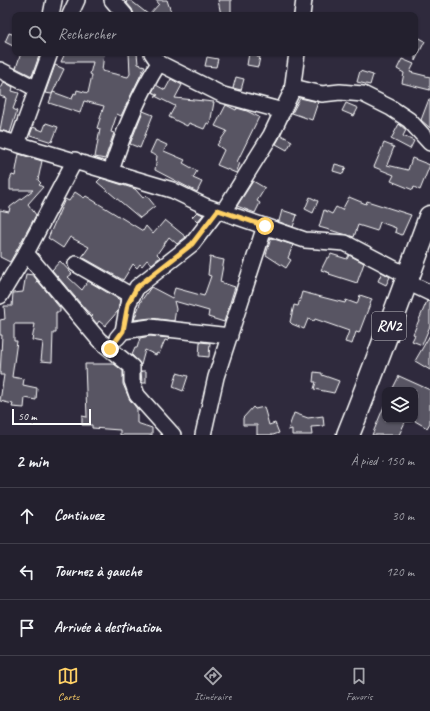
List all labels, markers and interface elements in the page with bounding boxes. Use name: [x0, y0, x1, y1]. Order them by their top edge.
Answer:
search box: [12, 12, 418, 56]
icon: search: [26, 23, 48, 45]
text: Rechercher: [58, 25, 116, 44]
route start: [256, 217, 274, 235]
road number: RN2: [372, 312, 406, 340]
route end: [101, 340, 119, 358]
map controls: [382, 387, 418, 423]
button: layers: [382, 387, 418, 423]
scale bar: [12, 407, 91, 426]
text: 50 m: [18, 409, 37, 423]
text: 2 min: [16, 451, 49, 472]
text: À pied · 150 m: [351, 453, 414, 469]
icon: ahead: [16, 505, 38, 527]
text: Continuez: [54, 506, 104, 525]
text: 30 m: [392, 508, 414, 524]
icon: left: [16, 561, 38, 583]
text: Tournez à gauche: [54, 562, 141, 581]
text: 120 m: [386, 564, 414, 580]
icon: arrive: [16, 617, 38, 639]
text: Arrivée à destination: [54, 618, 162, 637]
tab: Carte: [57, 665, 79, 703]
tab: Itinéraire: [194, 665, 231, 703]
tab: Favoris: [346, 665, 373, 703]

